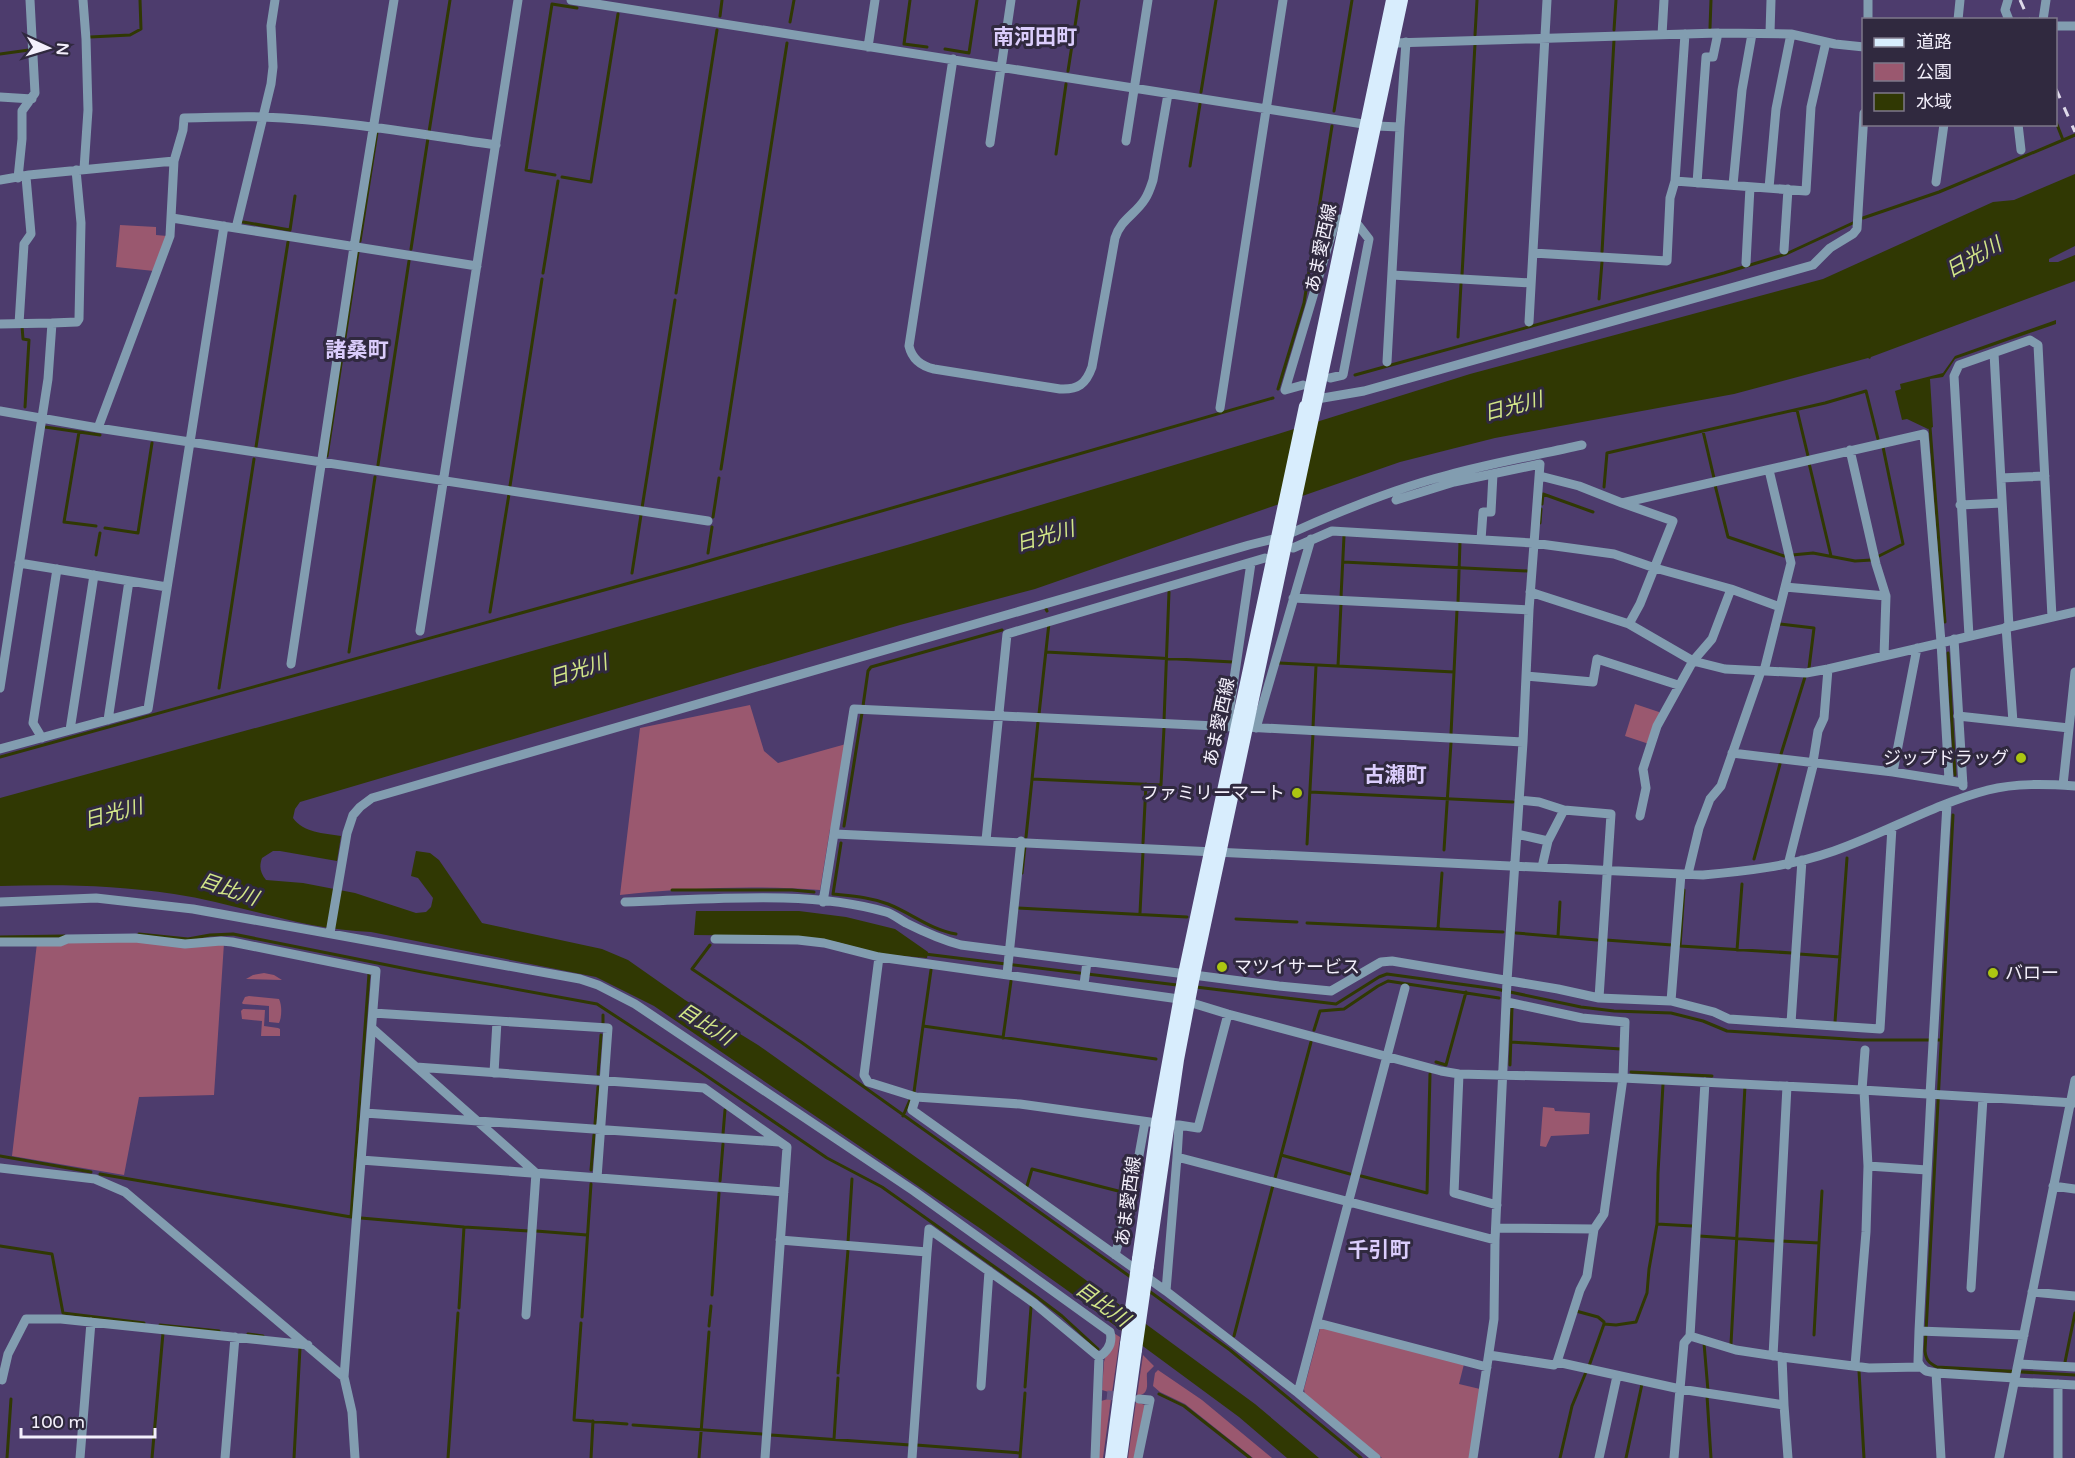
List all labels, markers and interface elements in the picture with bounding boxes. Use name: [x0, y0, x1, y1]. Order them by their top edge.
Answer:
north arrow: [18, 18, 78, 78]
legend: [1862, 18, 2057, 126]
district label: 南河田町: [993, 25, 1077, 50]
text: 道路: [1916, 31, 1952, 53]
text: N: [52, 42, 72, 56]
text: 公園: [1916, 61, 1952, 83]
text: 水域: [1916, 91, 1952, 113]
street label: あま愛西線: [1301, 202, 1341, 294]
water label: 日光川: [1941, 232, 2007, 283]
district label: 諸桑町: [326, 338, 389, 363]
water label: 日光川: [1481, 387, 1547, 426]
water label: 日光川: [1013, 517, 1079, 557]
water label: 日光川: [546, 650, 612, 691]
street label: あま愛西線: [1199, 676, 1239, 768]
place label: ジップドラッグ: [1883, 747, 2009, 769]
marker: ジップドラッグ: [2014, 751, 2028, 765]
district label: 古瀬町: [1364, 763, 1427, 788]
place label: ファミリーマート: [1141, 782, 1285, 804]
marker: ファミリーマート: [1290, 786, 1304, 800]
water label: 日光川: [81, 794, 147, 833]
water label: 目比川: [196, 869, 263, 912]
place label: マツイサービス: [1234, 956, 1360, 978]
marker: マツイサービス: [1215, 960, 1229, 974]
place label: バロー: [2005, 962, 2059, 984]
marker: バロー: [1986, 966, 2000, 980]
water label: 目比川: [674, 999, 739, 1052]
street label: あま愛西線: [1111, 1155, 1145, 1247]
district label: 千引町: [1348, 1238, 1411, 1263]
water label: 目比川: [1071, 1277, 1135, 1333]
scale bar: [21, 1401, 154, 1439]
text: 100 m: [30, 1411, 85, 1433]

